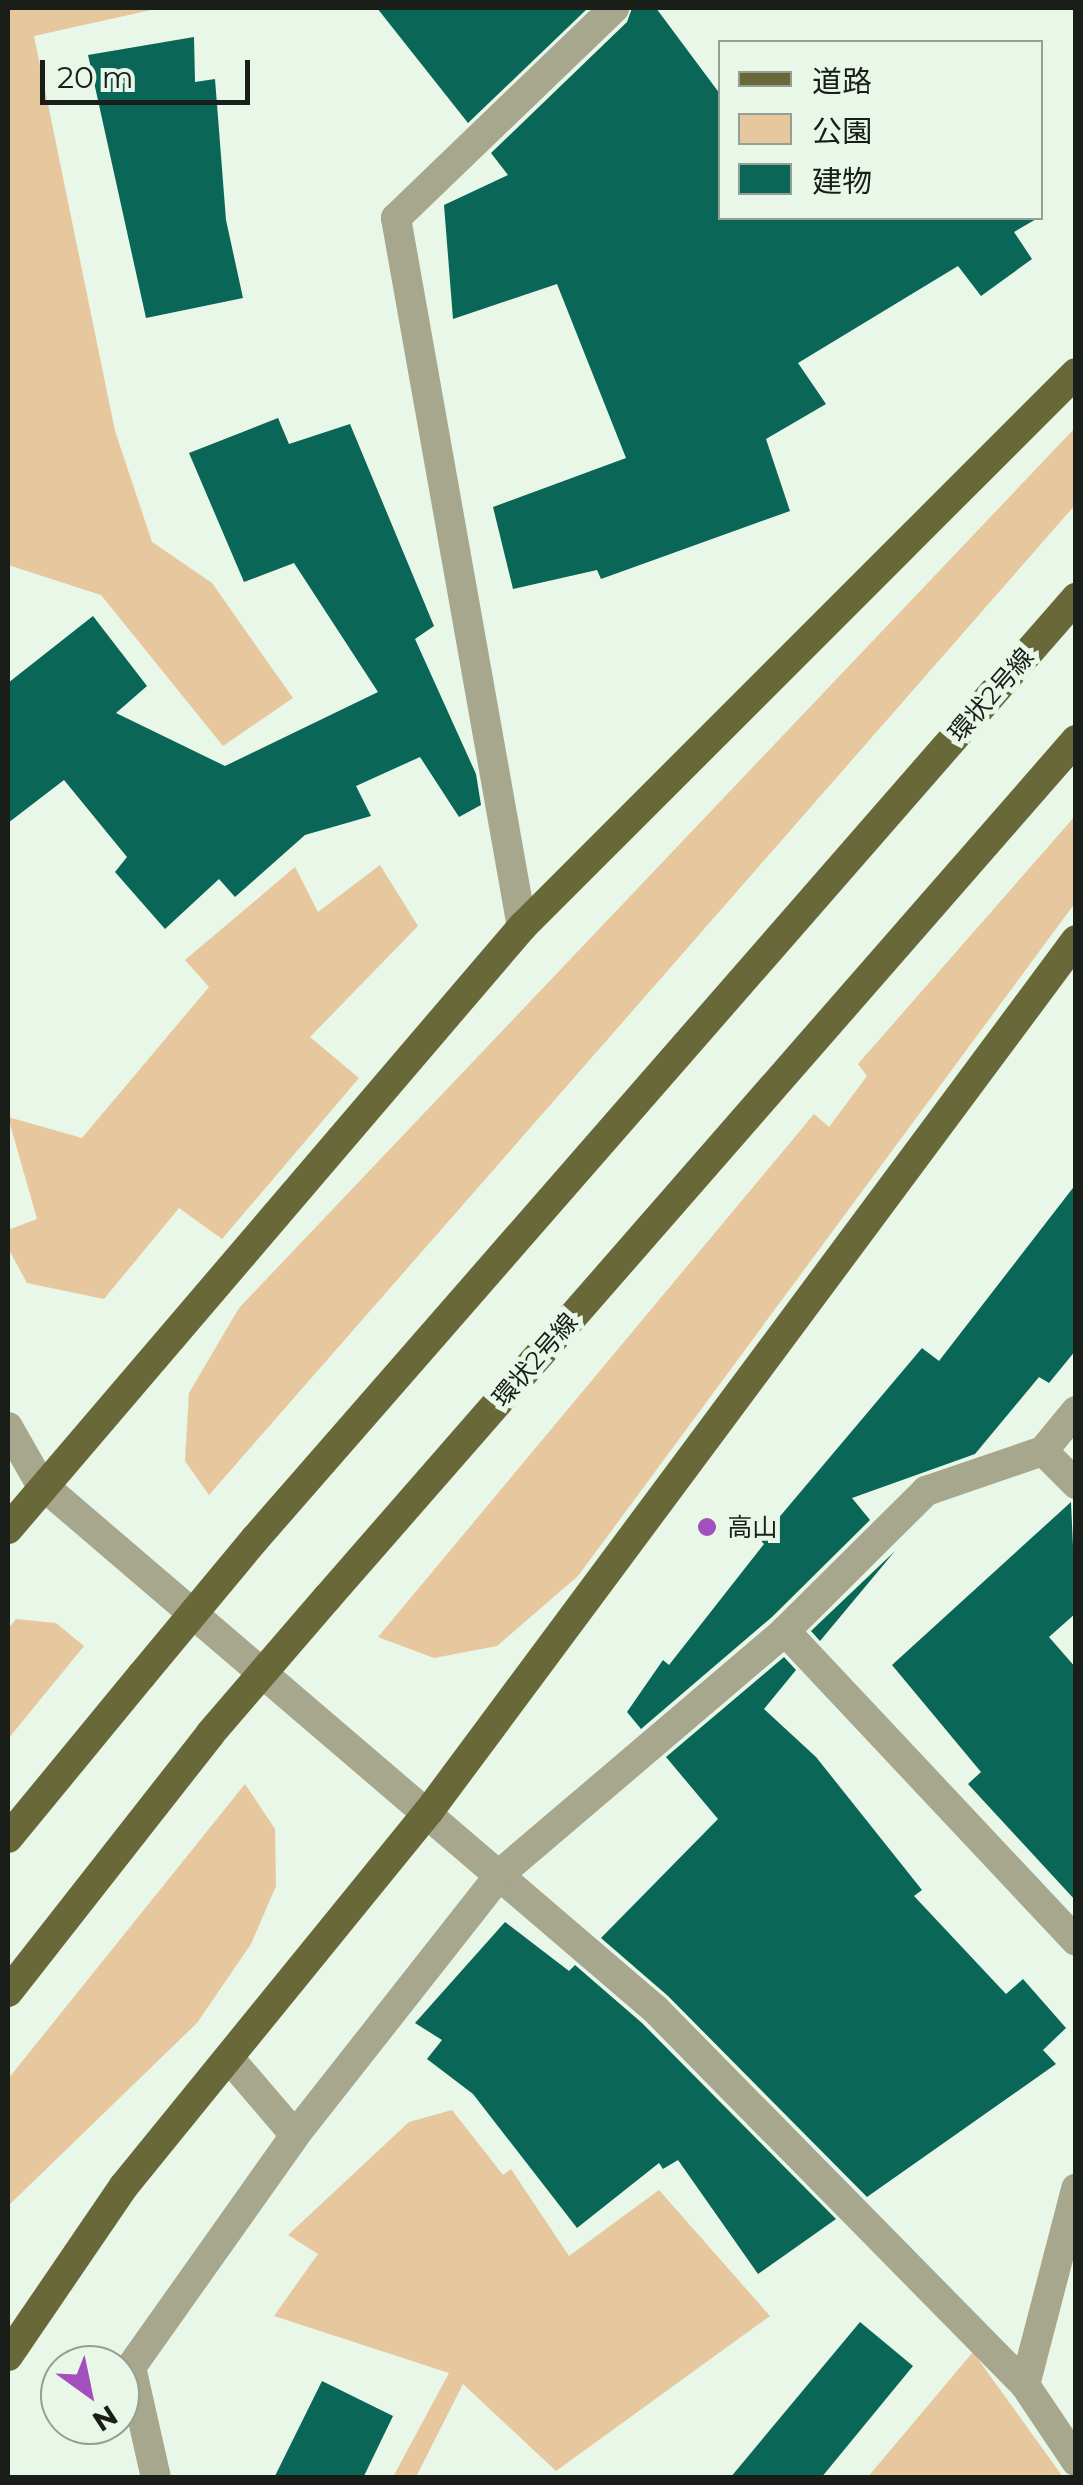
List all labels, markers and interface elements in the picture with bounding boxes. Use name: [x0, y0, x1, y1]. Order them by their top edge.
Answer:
scale bar: [45, 40, 255, 102]
legend: [718, 40, 1043, 220]
text: 20 m: [57, 59, 134, 96]
text: 道路: [812, 63, 872, 100]
text: 公園: [812, 113, 872, 150]
text: 建物: [812, 163, 872, 200]
street label: 環状2号線: [942, 642, 1040, 748]
street label: 環状2号線: [486, 1307, 584, 1413]
place label: 高山: [727, 1512, 777, 1542]
marker: 高山: [696, 1516, 718, 1538]
north arrow: [40, 2345, 140, 2445]
text: N: [87, 2398, 124, 2439]

